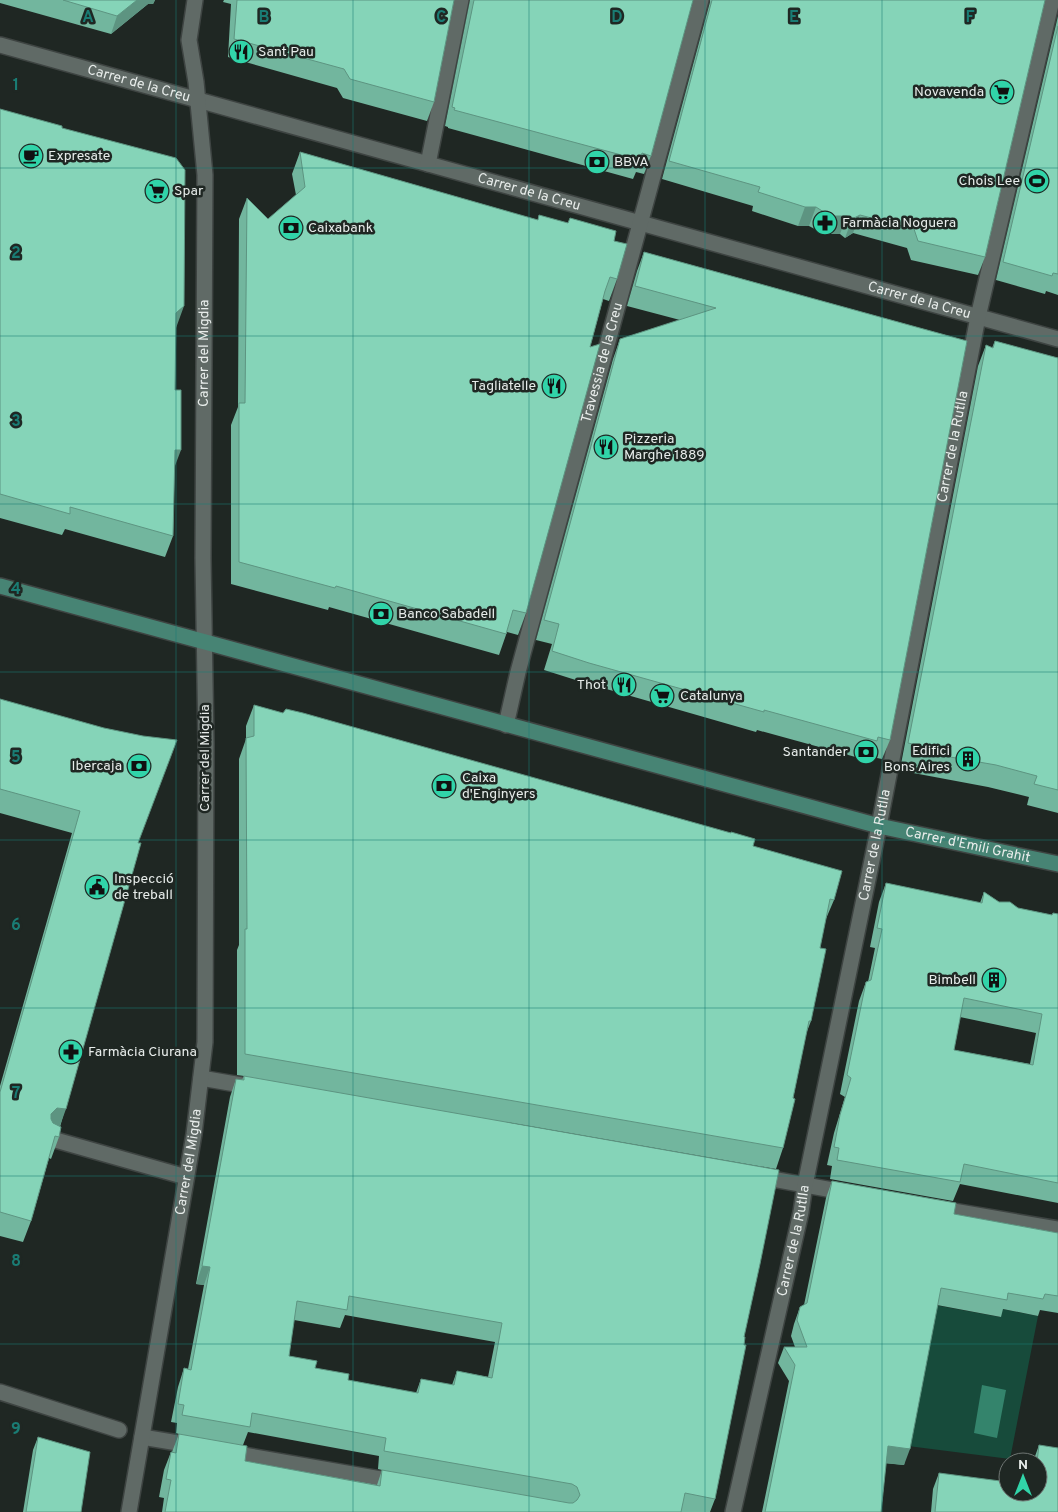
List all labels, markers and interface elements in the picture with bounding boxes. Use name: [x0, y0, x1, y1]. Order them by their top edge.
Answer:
text: A: [82, 8, 94, 28]
text: B: [258, 8, 270, 28]
text: C: [436, 8, 446, 28]
text: D: [611, 8, 623, 28]
text: E: [789, 8, 799, 28]
text: F: [965, 8, 975, 28]
restaurant icon: Sant Pau: [228, 39, 254, 65]
place label: Sant Pau: [258, 44, 314, 61]
street label: Carrer de la Creu: [85, 61, 192, 106]
text: 1: [13, 76, 19, 96]
supermarket icon: Novavenda: [989, 79, 1015, 105]
place label: Novavenda: [914, 84, 984, 101]
cafe icon: Expresate: [18, 143, 44, 169]
place label: Expresate: [48, 148, 110, 165]
bank icon: BBVA: [584, 149, 610, 175]
place label: BBVA: [614, 154, 649, 171]
sports icon: Chois Lee: [1024, 168, 1050, 194]
street label: Carrer de la Creu: [476, 170, 582, 214]
place label: Chois Lee: [958, 173, 1020, 190]
supermarket icon: Spar: [144, 178, 170, 204]
place label: Spar: [174, 183, 204, 200]
pharmacy icon: Farmàcia Noguera: [812, 210, 838, 236]
bank icon: Caixabank: [278, 215, 304, 241]
place label: Farmàcia Noguera: [842, 215, 956, 232]
place label: Caixabank: [308, 220, 373, 237]
text: 2: [11, 244, 21, 264]
street label: Carrer de la Creu: [866, 278, 973, 323]
street label: Carrer del Migdia: [195, 299, 213, 407]
street label: Travessia de la Creu: [578, 301, 627, 425]
restaurant icon: Tagliatelle: [541, 373, 567, 399]
place label: Tagliatelle: [471, 378, 536, 395]
street label: Carrer de la Rutlla: [934, 389, 972, 504]
text: 3: [11, 412, 21, 432]
place label: Pizzeria Marghe 1889: [624, 431, 705, 464]
restaurant icon: Pizzeria Marghe 1889: [593, 434, 619, 460]
text: 4: [11, 580, 21, 600]
bank icon: Banco Sabadell: [368, 601, 394, 627]
place label: Banco Sabadell: [398, 606, 495, 623]
restaurant icon: Thot: [611, 672, 637, 698]
place label: Thot: [577, 677, 606, 694]
supermarket icon: Catalunya: [649, 683, 675, 709]
place label: Catalunya: [680, 688, 743, 705]
street label: Carrer del Migdia: [197, 704, 214, 812]
bank icon: Santander: [853, 739, 879, 765]
place label: Edifici Bons Aires: [884, 743, 950, 776]
place label: Santander: [783, 744, 849, 761]
building icon: Edifici Bons Aires: [955, 746, 981, 772]
text: 5: [11, 748, 21, 768]
bank icon: Ibercaja: [126, 753, 152, 779]
place label: Ibercaja: [72, 758, 122, 775]
place label: Caixa d'Enginyers: [462, 770, 535, 803]
bank icon: Caixa d'Enginyers: [431, 773, 457, 799]
street label: Carrer de la Rutlla: [855, 788, 894, 902]
street label: Carrer d'Emili Grahit: [904, 823, 1032, 866]
place label: Inspecció de treball: [114, 871, 174, 904]
public building icon: Inspecció de treball: [84, 874, 110, 900]
text: 6: [11, 916, 21, 936]
building icon: Bimbell: [981, 967, 1007, 993]
place label: Bimbell: [928, 972, 976, 989]
pharmacy icon: Farmàcia Ciurana: [58, 1039, 84, 1065]
place label: Farmàcia Ciurana: [88, 1044, 197, 1061]
text: 7: [12, 1084, 20, 1104]
street label: Carrer del Migdia: [172, 1108, 205, 1216]
street label: Carrer de la Rutlla: [774, 1184, 813, 1298]
text: 8: [11, 1252, 21, 1272]
text: 9: [11, 1420, 21, 1440]
north arrow: [998, 1452, 1048, 1502]
text: N: [1018, 1457, 1028, 1474]

